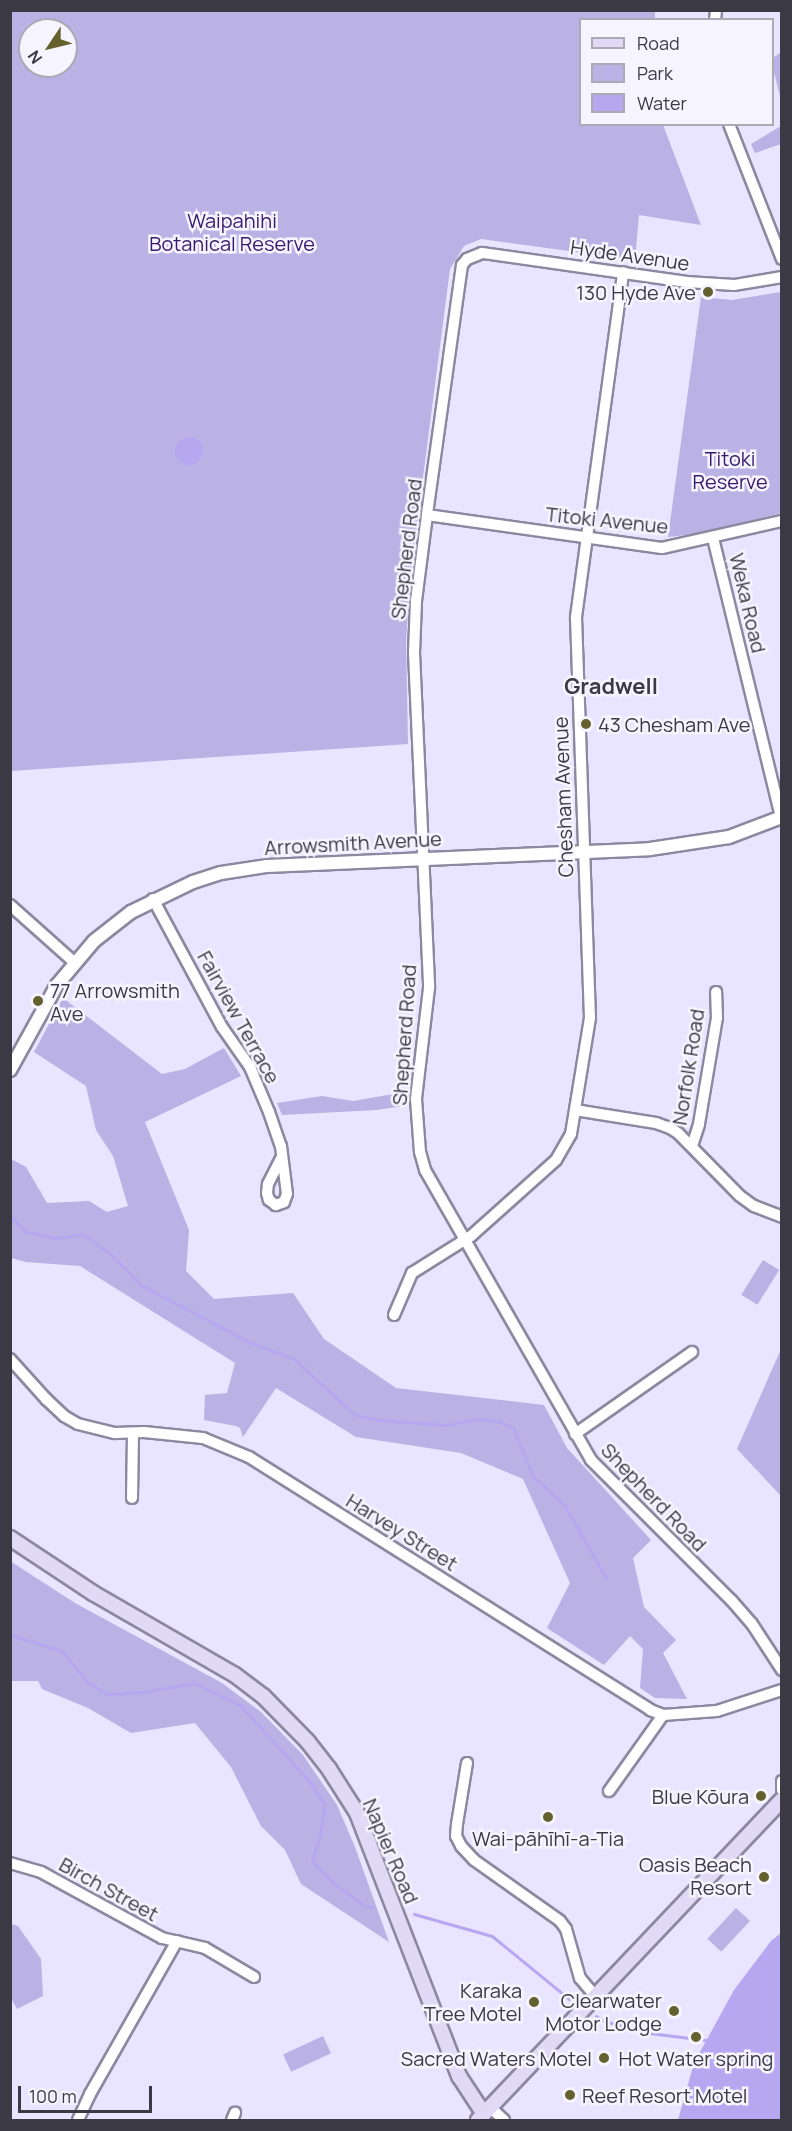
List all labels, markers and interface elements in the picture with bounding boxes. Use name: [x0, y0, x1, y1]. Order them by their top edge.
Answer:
north arrow: [18, 18, 78, 78]
legend: [579, 18, 774, 126]
text: Road: [637, 31, 680, 55]
text: N: [23, 46, 47, 68]
text: Park: [637, 61, 673, 85]
text: Water: [637, 91, 687, 115]
park label: Waipahihi Botanical Reserve: [149, 208, 315, 255]
street label: Hyde Avenue: [569, 235, 691, 275]
place label: 130 Hyde Ave: [576, 280, 696, 304]
marker: 130 Hyde Ave: [701, 285, 715, 299]
park label: Titoki Reserve: [692, 447, 768, 494]
street label: Shepherd Road: [385, 477, 427, 621]
street label: Titoki Avenue: [545, 502, 669, 538]
street label: Weka Road: [725, 551, 771, 655]
district label: Gradwell: [564, 674, 658, 700]
place label: 43 Chesham Ave: [598, 712, 750, 736]
street label: Chesham Avenue: [548, 716, 578, 878]
marker: 43 Chesham Ave: [579, 717, 593, 731]
street label: Arrowsmith Avenue: [264, 826, 442, 860]
street label: Fairview Terrace: [193, 947, 285, 1087]
street label: Shepherd Road: [387, 964, 421, 1106]
place label: 77 Arrowsmith Ave: [50, 978, 180, 1025]
marker: 77 Arrowsmith Ave: [31, 994, 45, 1008]
street label: Norfolk Road: [667, 1007, 709, 1127]
street label: Shepherd Road: [596, 1438, 712, 1556]
street label: Harvey Street: [342, 1488, 462, 1576]
place label: Blue Kōura: [652, 1784, 749, 1808]
marker: Blue Kōura: [754, 1789, 768, 1803]
street label: Napier Road: [358, 1795, 424, 1907]
marker: Wai-pāhīhī-a-Tia: [541, 1810, 555, 1824]
place label: Wai-pāhīhī-a-Tia: [472, 1826, 624, 1850]
street label: Birch Street: [55, 1852, 163, 1926]
place label: Oasis Beach Resort: [639, 1853, 752, 1900]
marker: Oasis Beach Resort: [757, 1870, 771, 1884]
place label: Karaka Tree Motel: [424, 1978, 522, 2025]
place label: Clearwater Motor Lodge: [545, 1988, 662, 2035]
marker: Karaka Tree Motel: [527, 1995, 541, 2009]
marker: Clearwater Motor Lodge: [667, 2004, 681, 2018]
marker: Hot Water spring: [689, 2030, 703, 2044]
place label: Sacred Waters Motel: [401, 2046, 592, 2070]
place label: Hot Water spring: [619, 2046, 773, 2070]
marker: Sacred Waters Motel: [597, 2051, 611, 2065]
scale bar: [21, 2074, 154, 2112]
place label: Reef Resort Motel: [582, 2083, 748, 2107]
text: 100 m: [29, 2084, 77, 2108]
marker: Reef Resort Motel: [563, 2088, 577, 2102]

